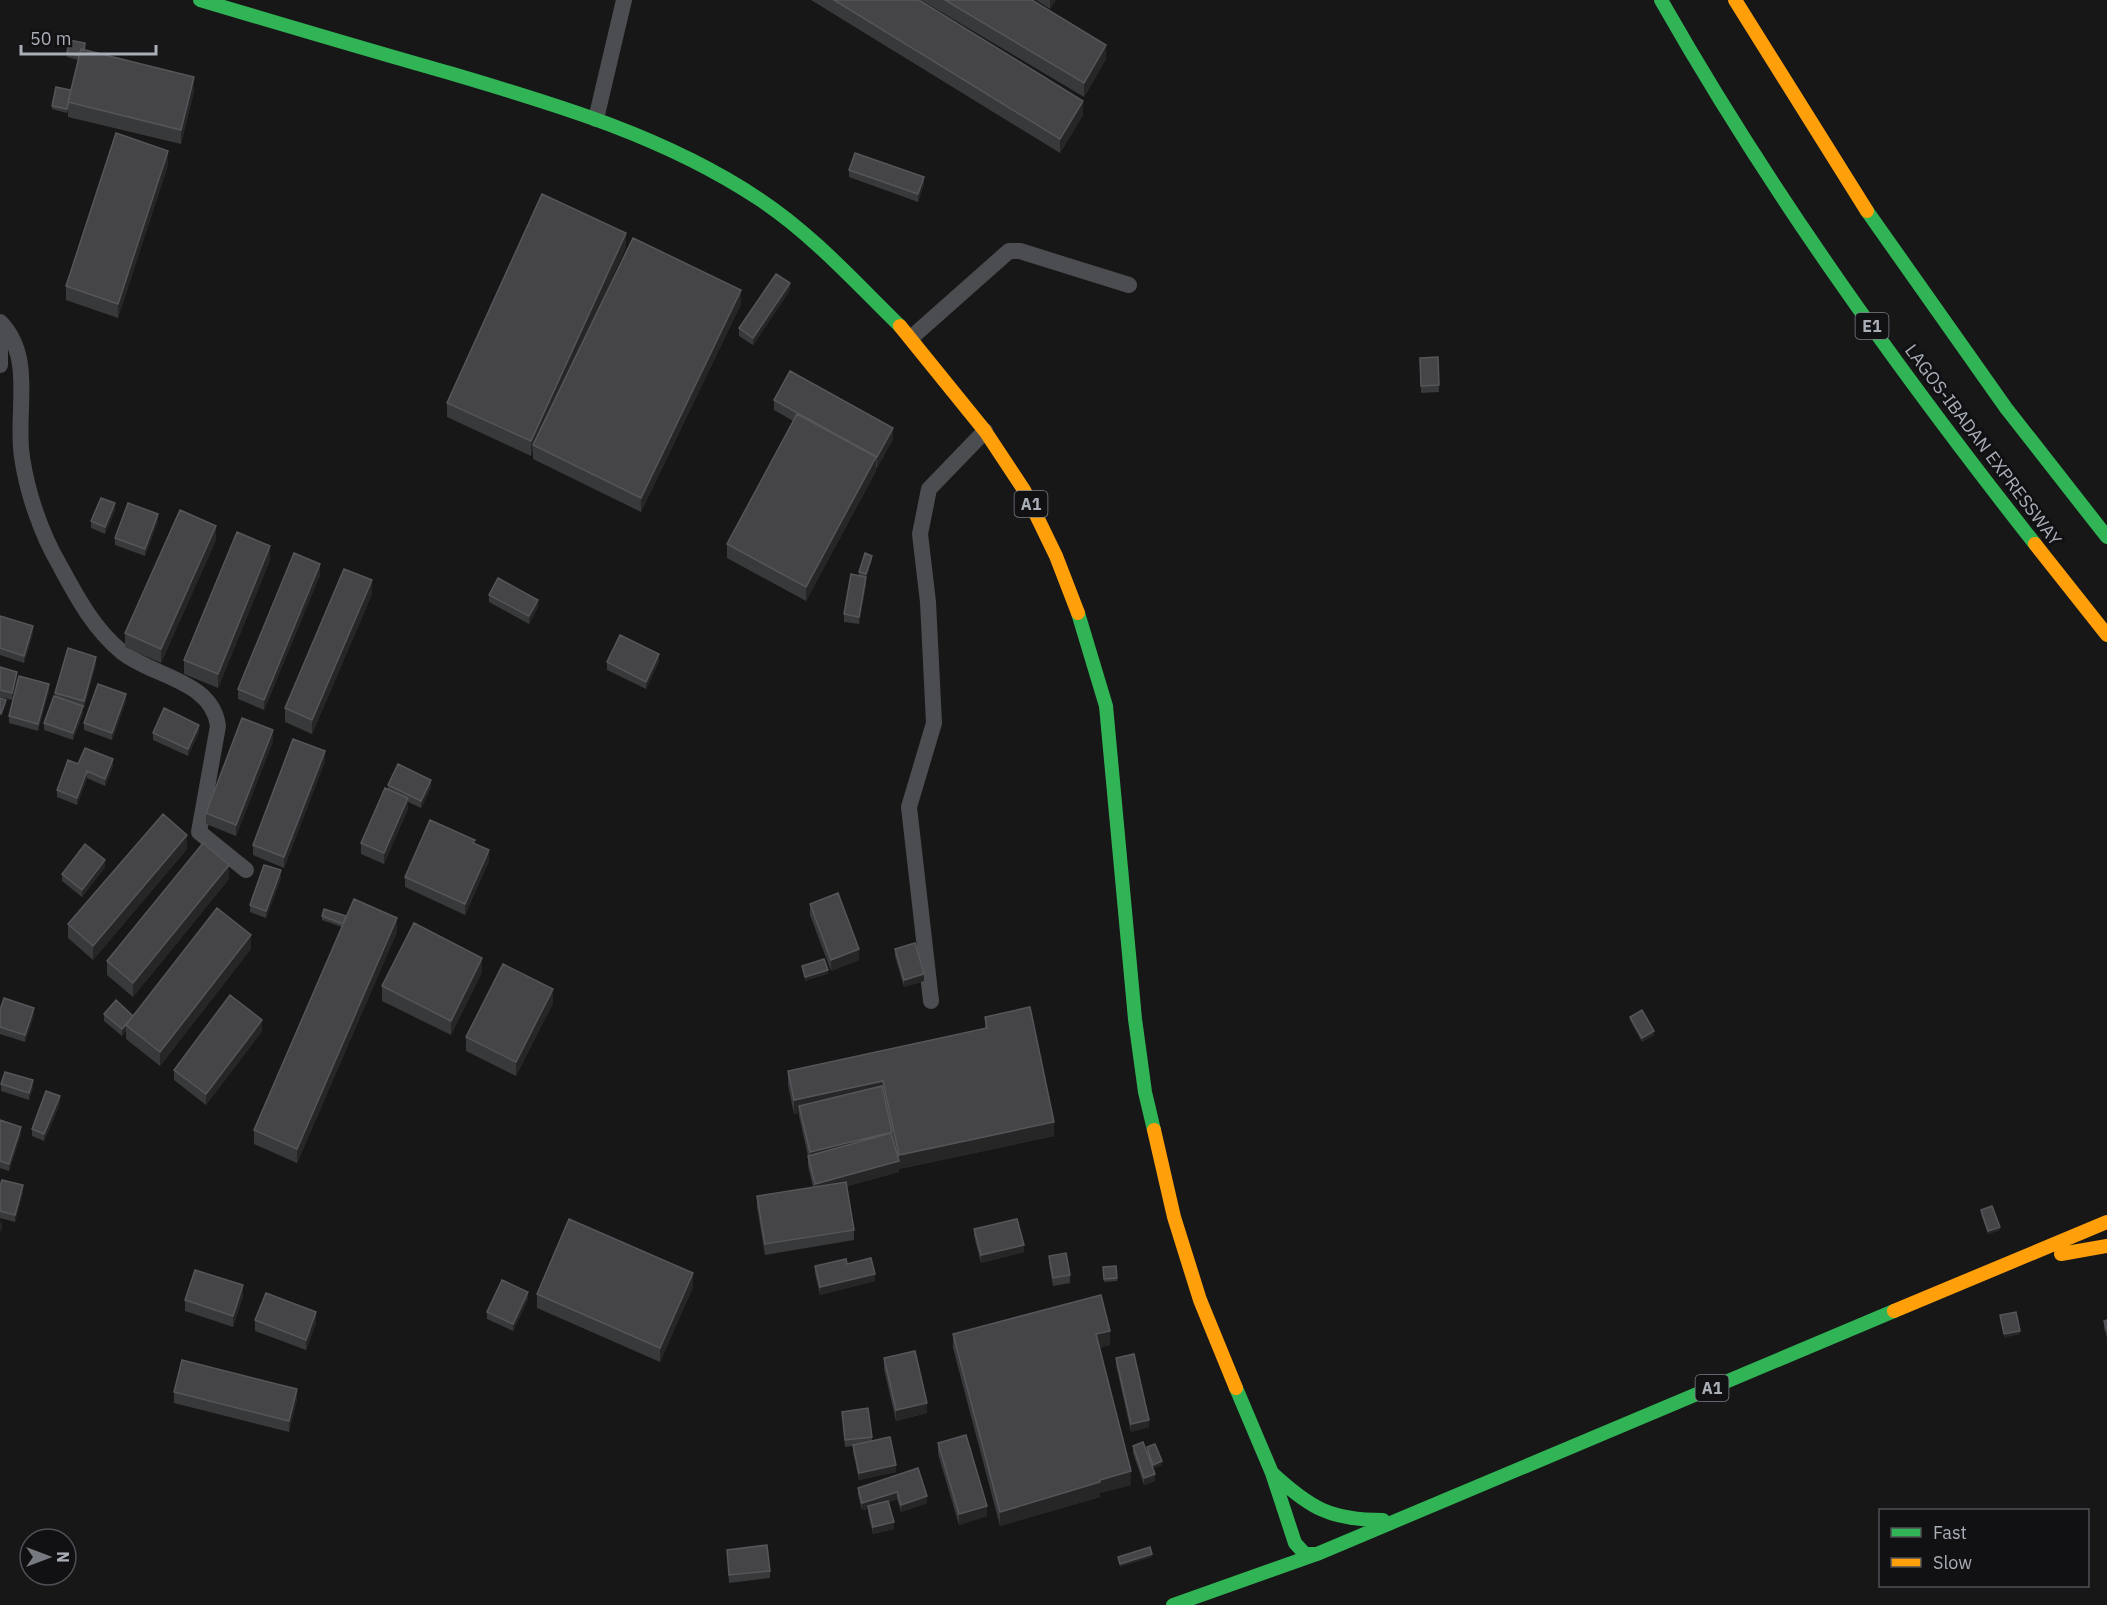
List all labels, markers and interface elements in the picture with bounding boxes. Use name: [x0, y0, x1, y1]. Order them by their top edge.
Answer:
scale bar: [21, 18, 156, 56]
text: 50 m: [30, 27, 72, 50]
road number: E1: [1856, 313, 1888, 339]
street label: LAGOS-IBADAN EXPRESSWAY: [1900, 339, 2067, 550]
road number: A1: [1014, 491, 1048, 517]
road number: A1: [1696, 1375, 1728, 1401]
legend: [1879, 1509, 2089, 1587]
text: Fast: [1933, 1521, 1967, 1544]
north arrow: [18, 1527, 78, 1587]
text: N: [53, 1551, 73, 1563]
text: Slow: [1933, 1551, 1972, 1574]

